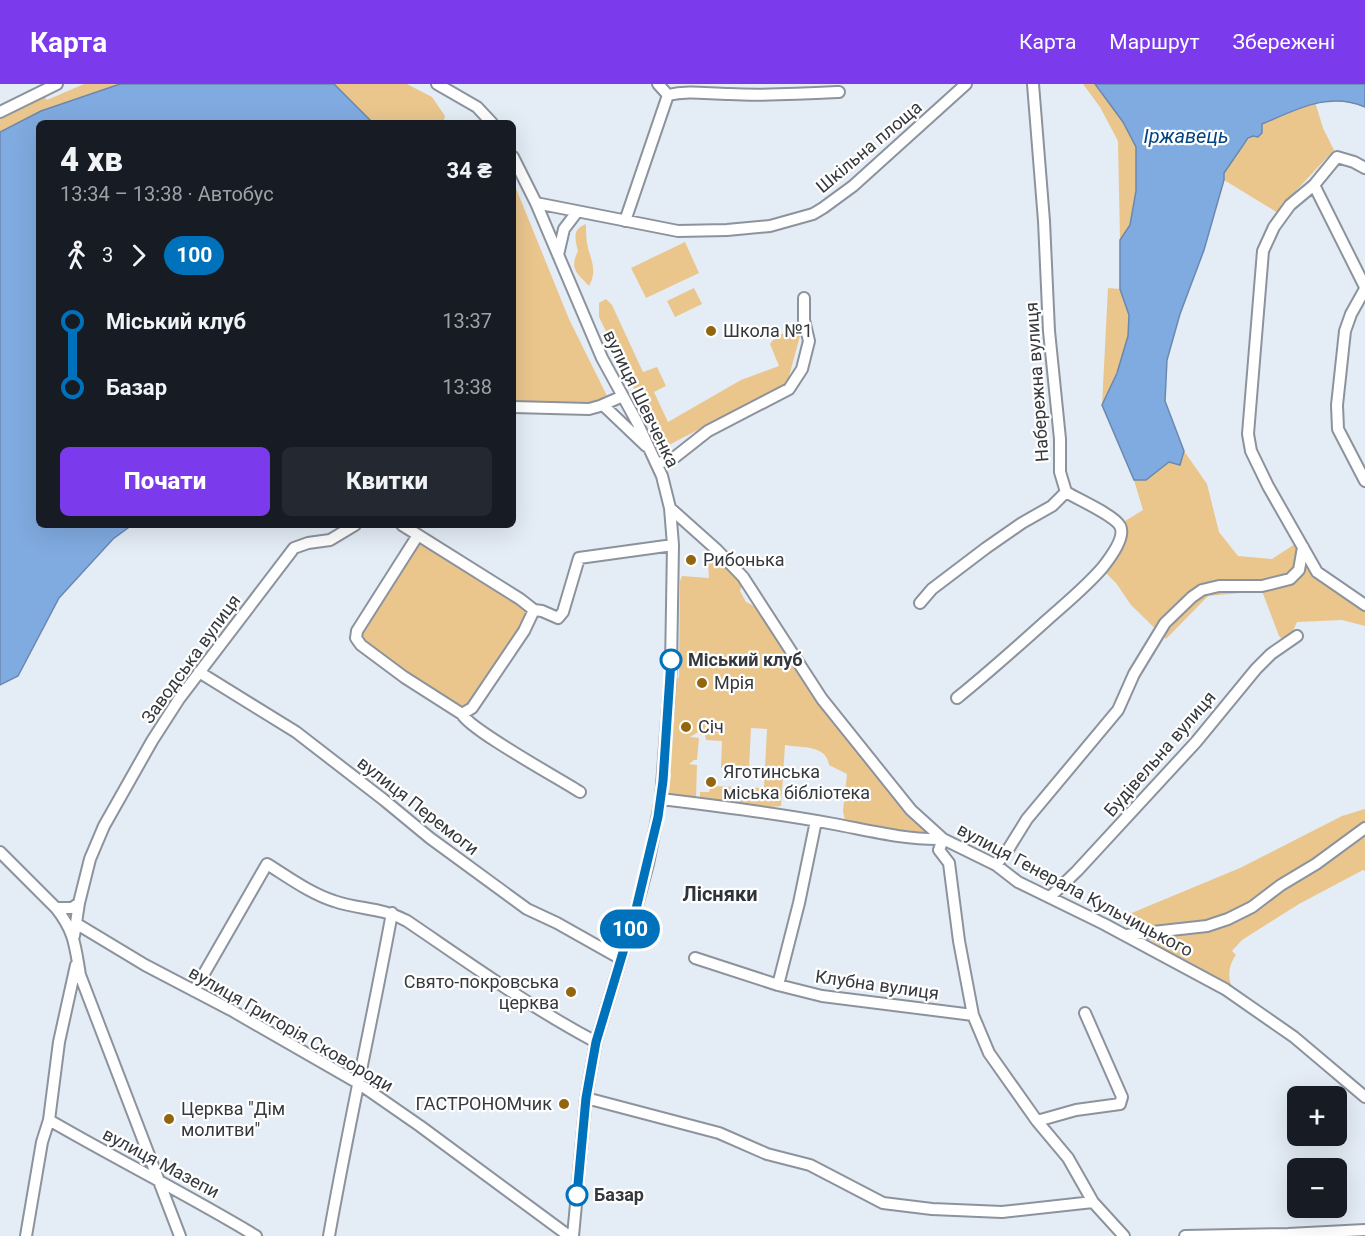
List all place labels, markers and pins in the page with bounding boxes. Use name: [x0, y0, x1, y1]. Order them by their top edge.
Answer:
place label: Школа №1: [723, 320, 813, 341]
marker: Школа №1: [704, 324, 718, 338]
place label: Рибонька: [703, 549, 785, 570]
marker: Рибонька: [684, 553, 698, 567]
marker: Міський клуб: [660, 649, 682, 671]
place label: Міський клуб: [688, 649, 803, 670]
place label: Мрія: [714, 672, 754, 693]
marker: Мрія: [695, 676, 709, 690]
place label: Січ: [698, 716, 724, 737]
marker: Січ: [679, 720, 693, 734]
place label: Яготинська міська бібліотека: [723, 761, 870, 803]
marker: Яготинська міська бібліотека: [704, 775, 718, 789]
place label: Свято-покровська церква: [404, 971, 559, 1013]
marker: Свято-покровська церква: [564, 985, 578, 999]
place label: ГАСТРОНОМчик: [415, 1093, 552, 1114]
marker: ГАСТРОНОМчик: [557, 1097, 571, 1111]
place label: Церква "Дім молитви": [181, 1098, 285, 1140]
marker: Церква "Дім молитви": [162, 1112, 176, 1126]
marker: Базар: [566, 1184, 588, 1206]
place label: Базар: [594, 1184, 644, 1205]

